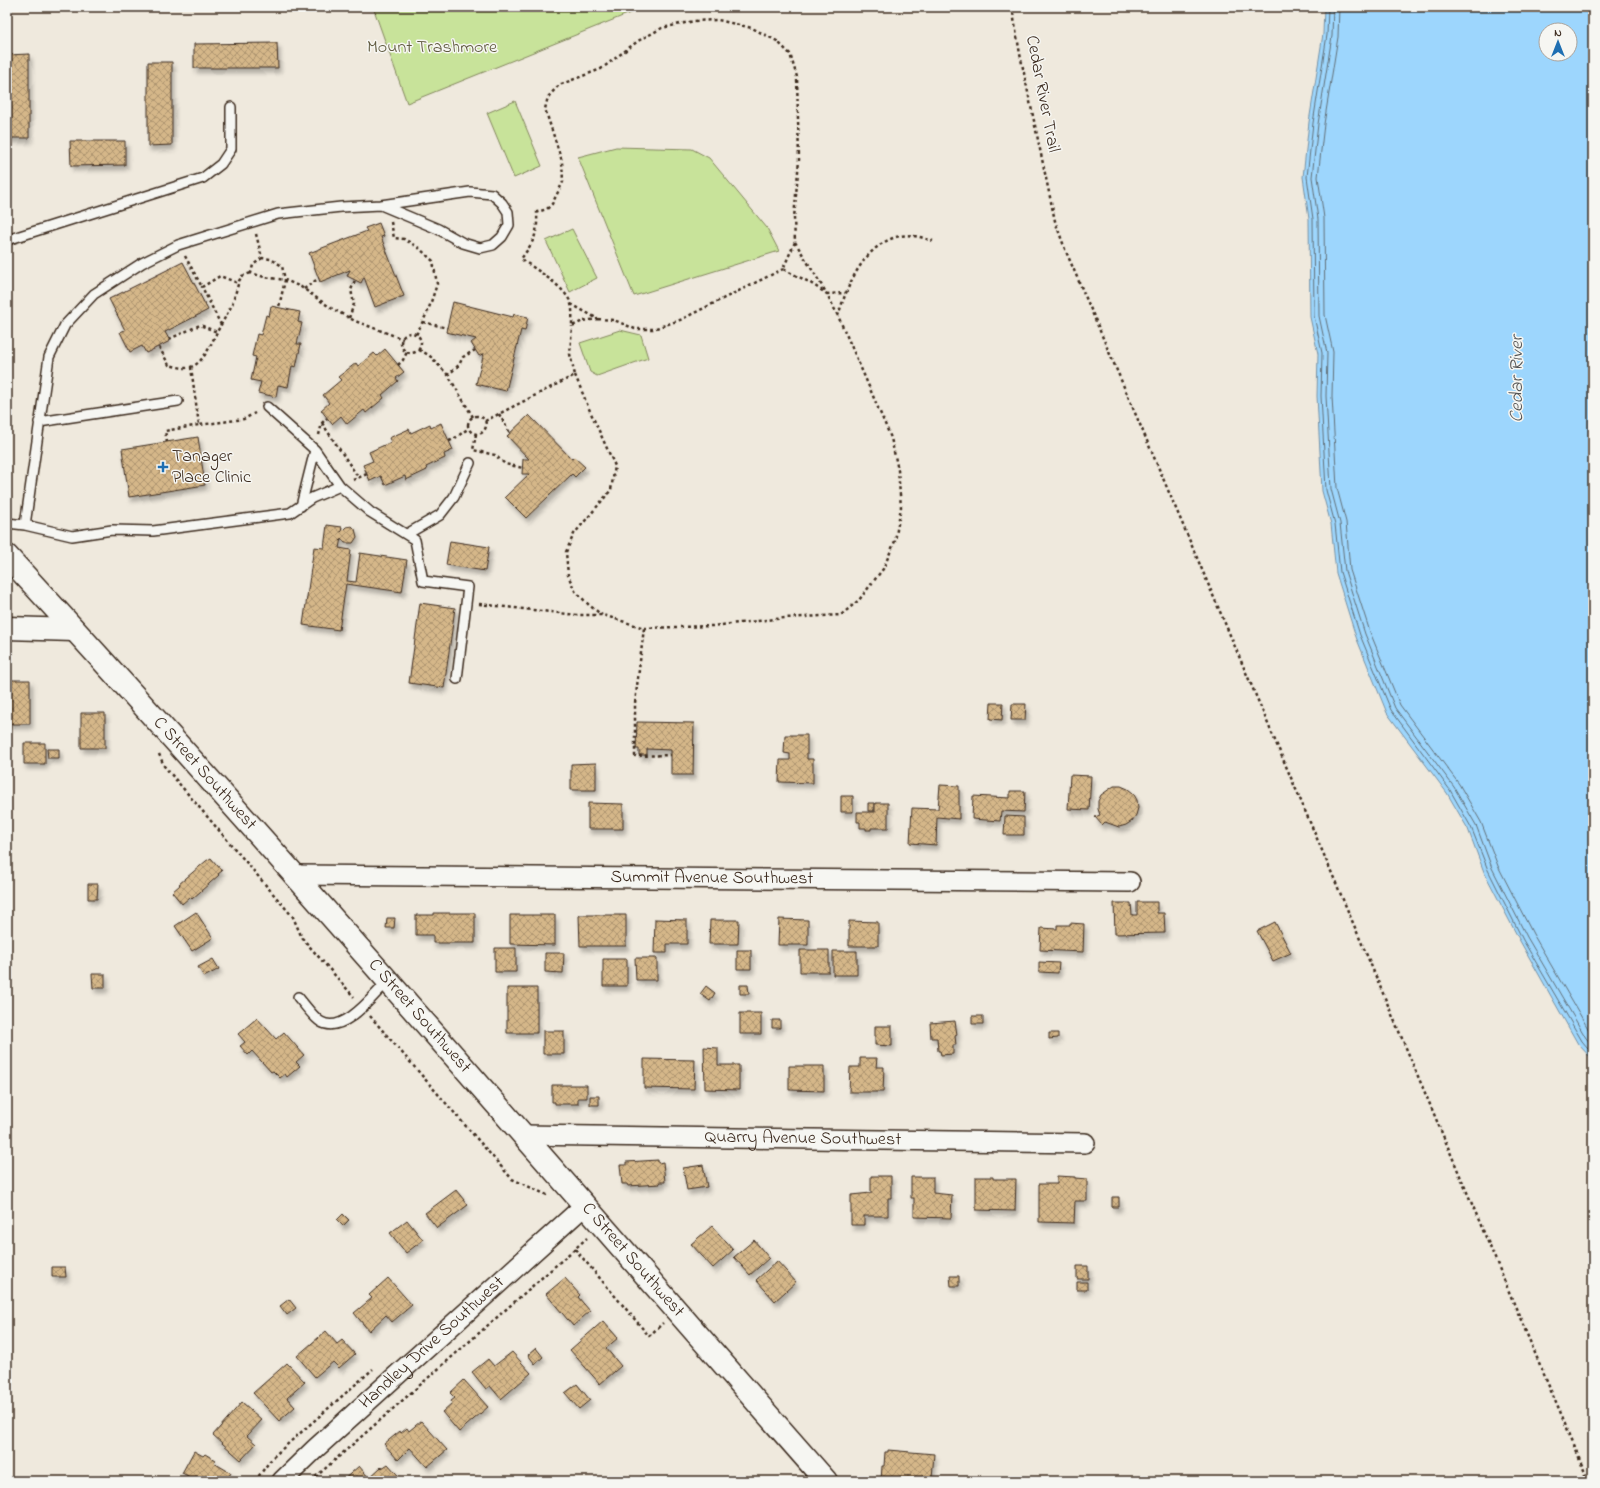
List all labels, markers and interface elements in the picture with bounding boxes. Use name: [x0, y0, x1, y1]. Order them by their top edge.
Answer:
north arrow: [1538, 22, 1578, 62]
text: N: [1554, 25, 1562, 41]
street label: Cedar River Trail: [1018, 33, 1066, 155]
park label: Mount Trashmore: [367, 35, 498, 61]
water label: Cedar River: [1504, 334, 1531, 422]
place label: Tanager Place Clinic: [172, 444, 251, 491]
marker: Tanager Place Clinic: [157, 461, 169, 473]
street label: C Street Southwest: [146, 711, 263, 837]
street label: Summit Avenue Southwest: [610, 865, 814, 892]
street label: C Street Southwest: [362, 953, 477, 1080]
street label: Quarry Avenue Southwest: [705, 1125, 901, 1153]
street label: C Street Southwest: [575, 1197, 690, 1324]
street label: Handley Drive Southwest: [354, 1270, 511, 1416]

